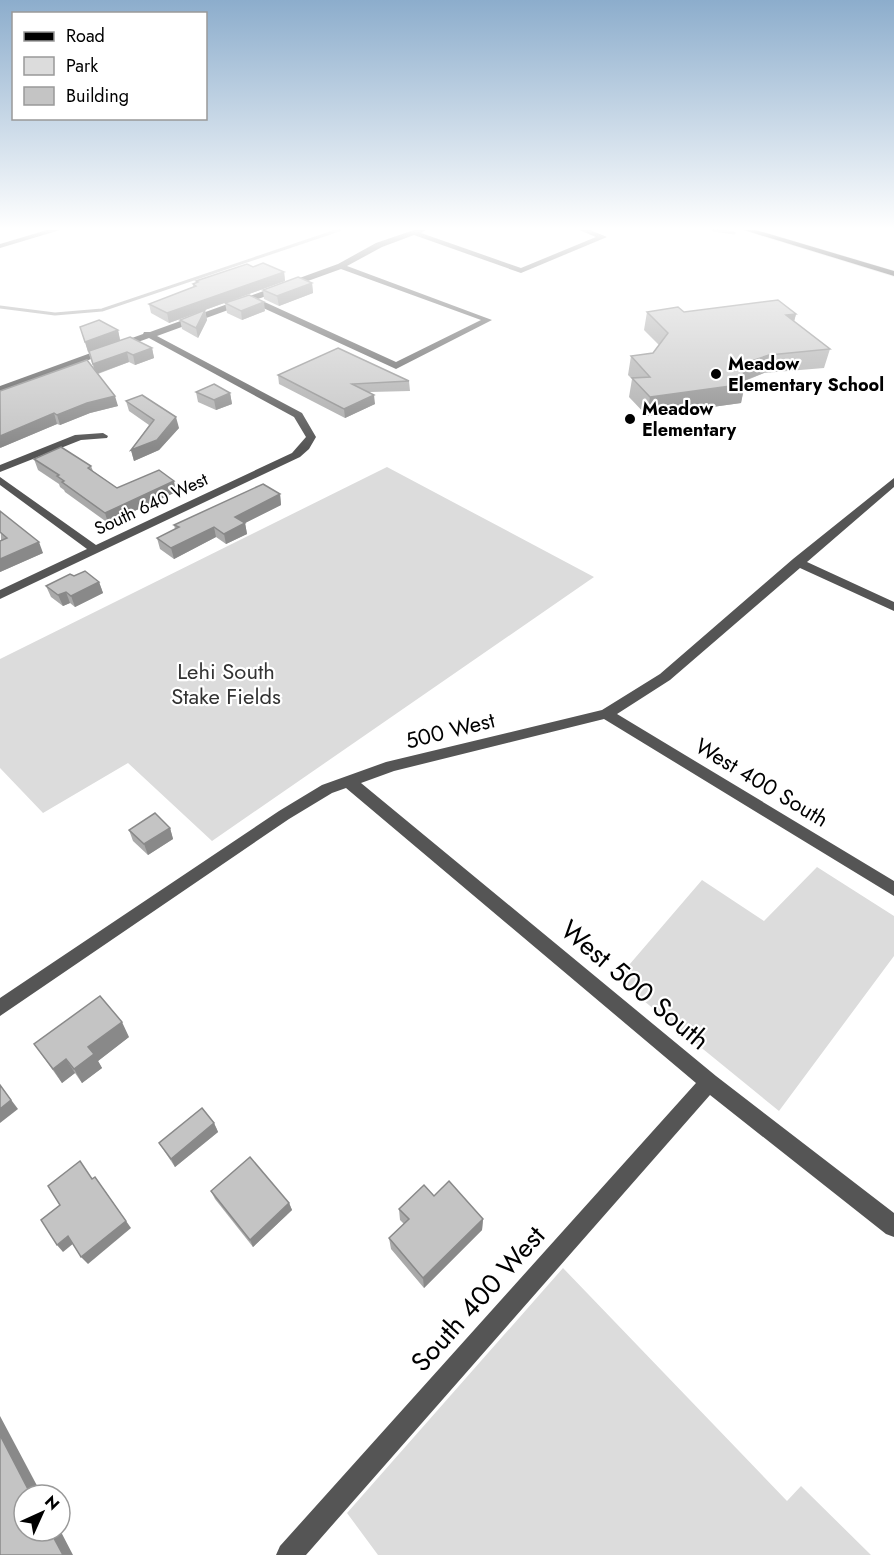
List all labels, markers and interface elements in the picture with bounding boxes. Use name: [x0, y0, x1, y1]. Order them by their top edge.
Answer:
legend: [12, 12, 207, 120]
text: Road: [66, 23, 105, 49]
text: Park: [66, 53, 98, 79]
text: Building: [66, 83, 129, 109]
place label: Meadow Elementary School: [728, 351, 884, 398]
marker: Meadow Elementary School: [709, 367, 723, 381]
place label: Meadow Elementary: [642, 396, 737, 443]
marker: Meadow Elementary: [623, 412, 637, 426]
street label: South 640 West: [90, 466, 213, 542]
park label: Lehi South Stake Fields: [171, 655, 281, 712]
street label: 500 West: [402, 703, 499, 757]
street label: West 400 South: [689, 730, 835, 834]
street label: West 500 South: [552, 911, 718, 1059]
street label: South 400 West: [401, 1217, 554, 1380]
north arrow: [12, 1483, 72, 1543]
text: N: [40, 1490, 65, 1515]

